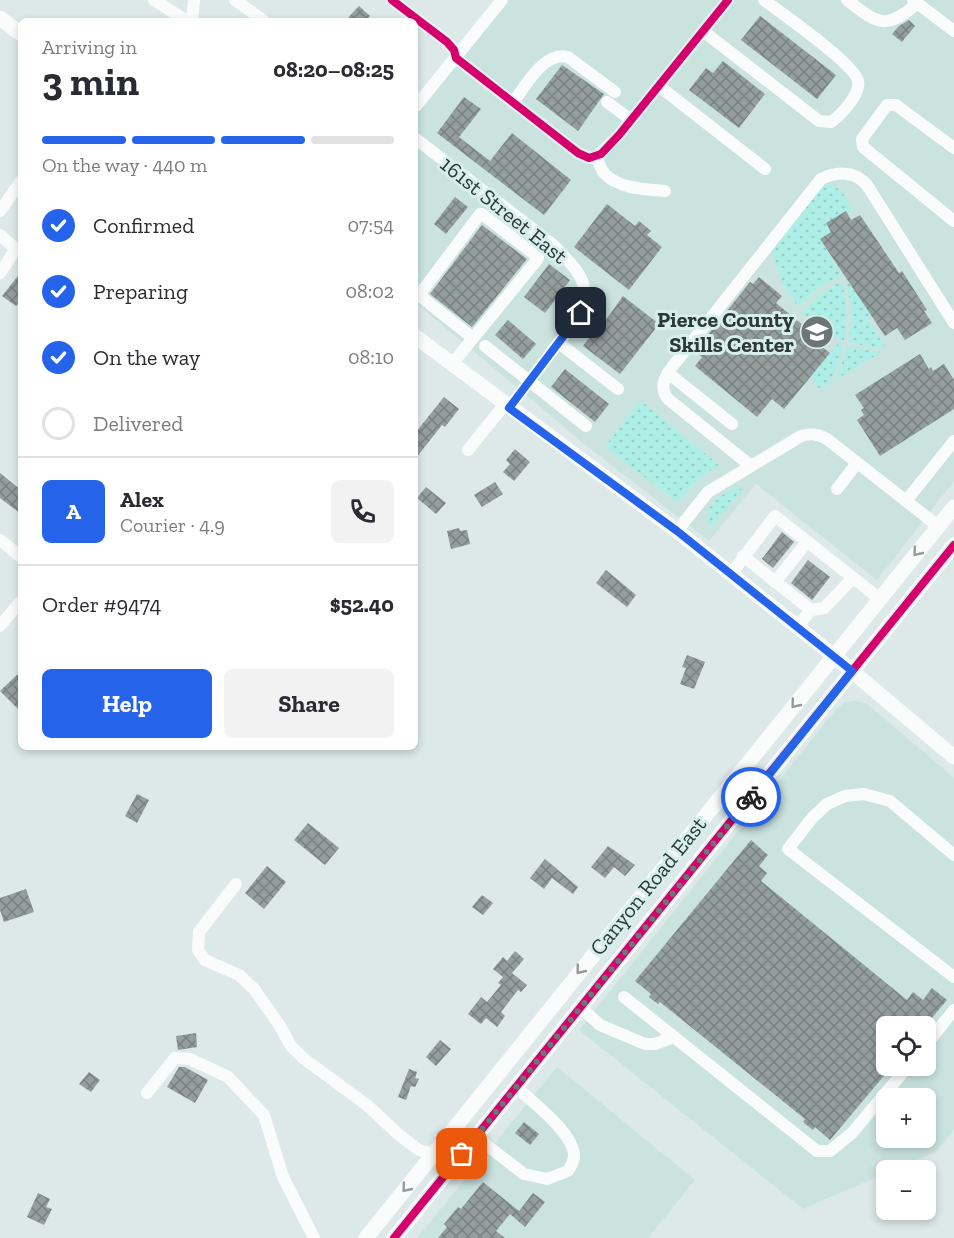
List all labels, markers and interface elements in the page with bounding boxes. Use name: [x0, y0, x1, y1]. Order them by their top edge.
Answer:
text: Arriving in: [42, 35, 137, 59]
text: 08:20–08:25: [273, 56, 394, 83]
text: 3 min: [42, 58, 139, 105]
street label: 161st Street East: [435, 151, 574, 270]
text: On the way · 440 m: [42, 153, 207, 177]
icon: check: [42, 209, 75, 242]
text: Confirmed: [93, 212, 194, 239]
text: 07:54: [348, 213, 394, 237]
icon: check: [42, 275, 75, 308]
text: Preparing: [93, 278, 188, 305]
text: 08:02: [345, 279, 394, 303]
pin: [555, 287, 606, 338]
icon: home: [564, 296, 597, 329]
place label: Pierce County Skills Center: [657, 306, 794, 358]
school or university icon: Pierce County Skills Center: [799, 314, 835, 350]
icon: check: [42, 341, 75, 374]
text: On the way: [93, 344, 200, 371]
text: 08:10: [348, 345, 394, 369]
text: Delivered: [93, 410, 183, 437]
button: phone: [331, 480, 394, 543]
text: Alex: [120, 486, 164, 513]
text: A: [66, 498, 81, 525]
text: Courier · 4.9: [120, 513, 225, 537]
one-way arrow: [914, 545, 925, 556]
text: Order #9474: [42, 591, 161, 618]
text: $52.40: [330, 591, 394, 618]
button: Help: [42, 669, 212, 738]
button: Share: [224, 669, 394, 738]
one-way arrow: [792, 697, 803, 708]
courier: [721, 767, 781, 827]
icon: bike: [735, 781, 768, 814]
street label: Canyon Road East: [584, 811, 713, 961]
one-way arrow: [577, 964, 588, 975]
map controls: [876, 1016, 936, 1220]
button: locate: [876, 1016, 936, 1076]
button: +: [876, 1088, 936, 1148]
pin: [436, 1128, 487, 1179]
icon: bag: [445, 1137, 478, 1170]
button: −: [876, 1160, 936, 1220]
one-way arrow: [402, 1181, 413, 1192]

